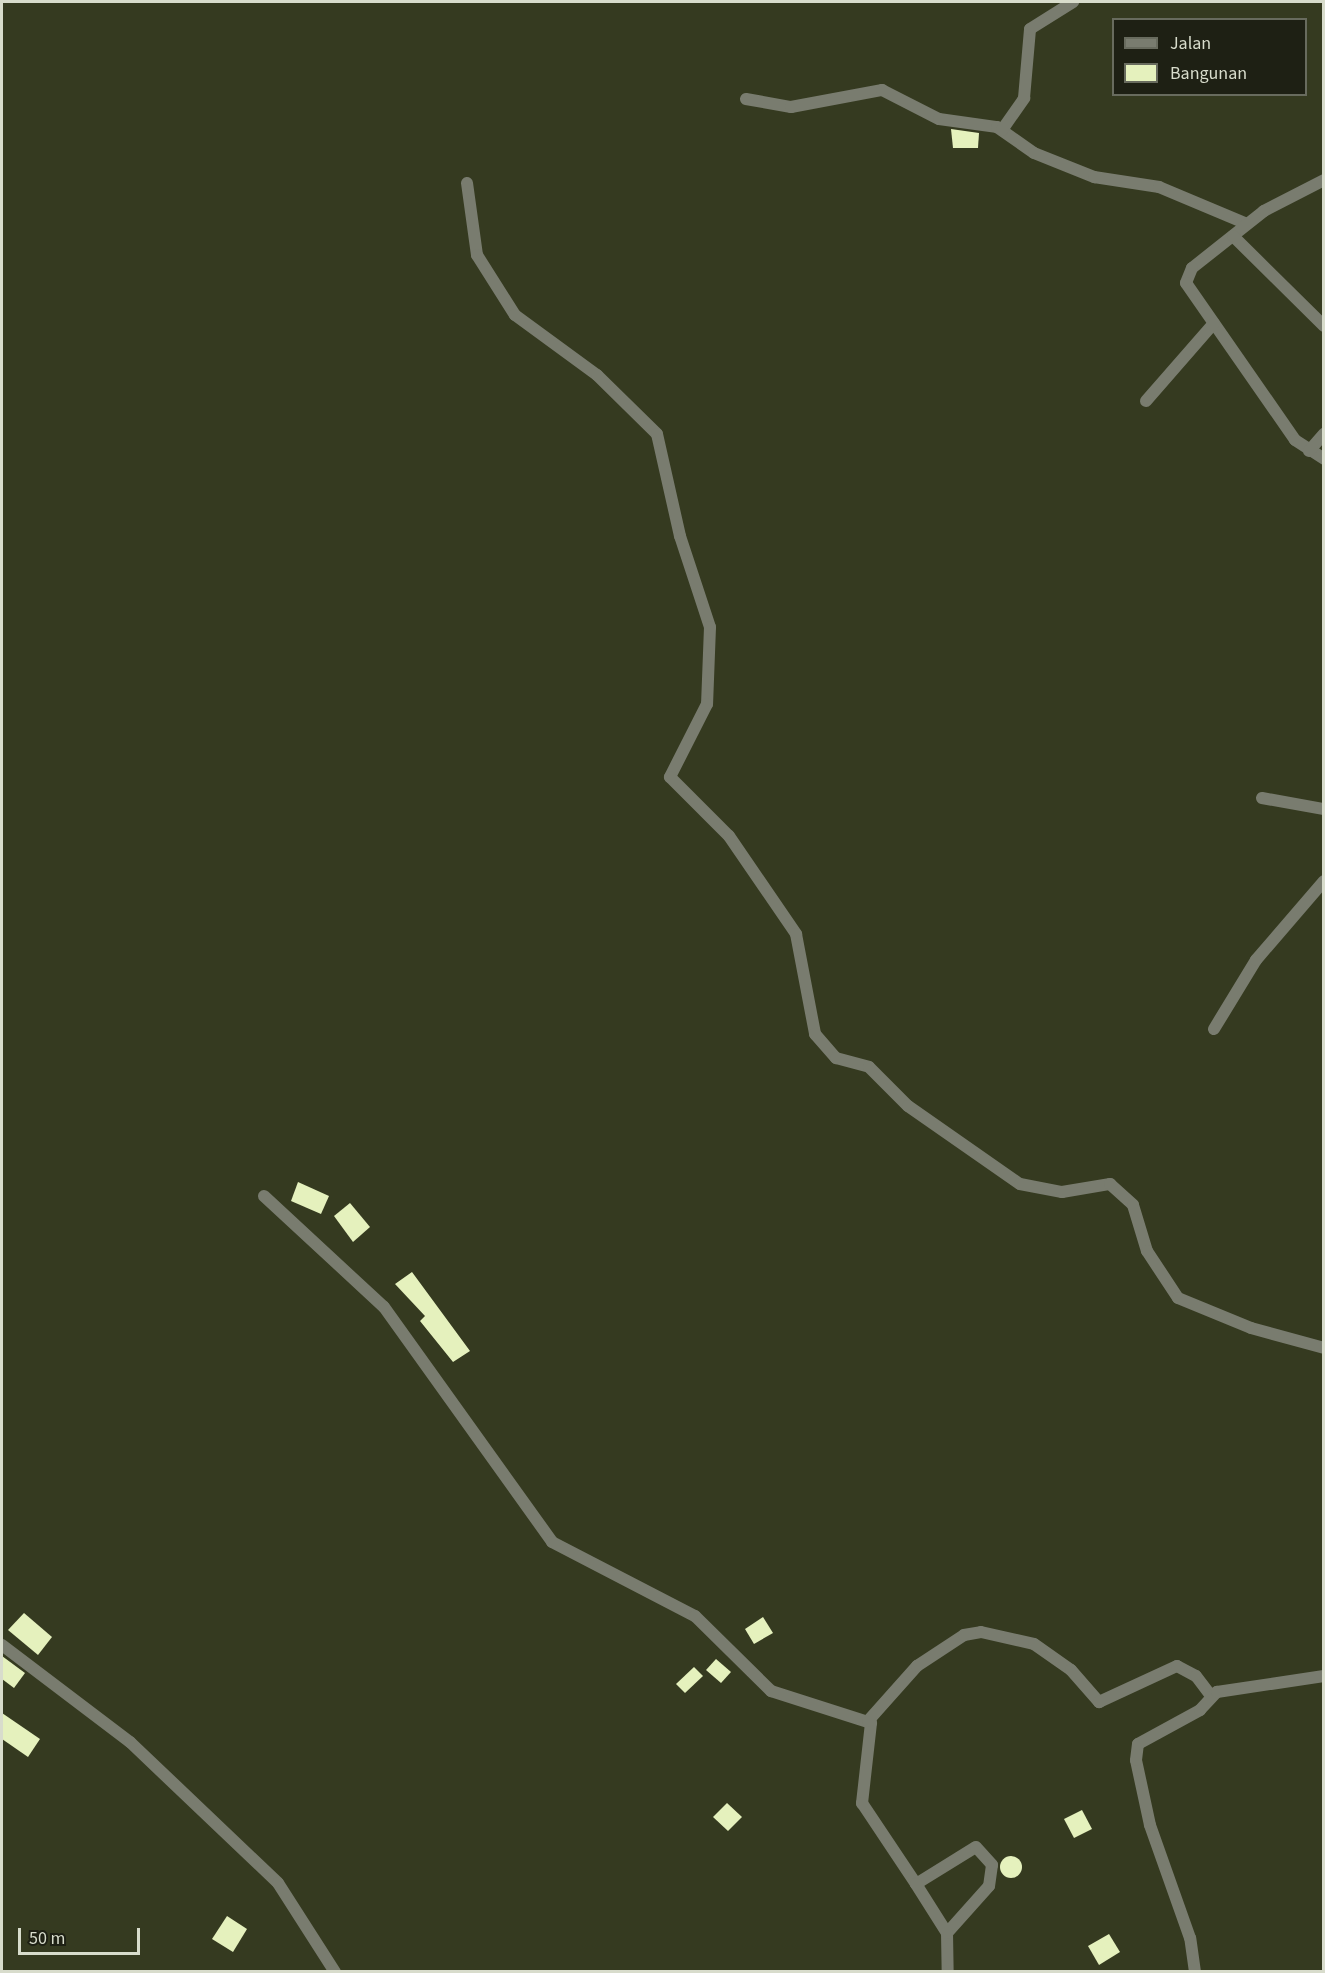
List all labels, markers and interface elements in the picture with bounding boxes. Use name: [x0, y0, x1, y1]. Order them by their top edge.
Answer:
legend: [1112, 18, 1307, 96]
text: Jalan: [1170, 31, 1211, 56]
text: Bangunan: [1170, 61, 1247, 86]
scale bar: [21, 1916, 142, 1954]
text: 50 m: [29, 1926, 65, 1951]

